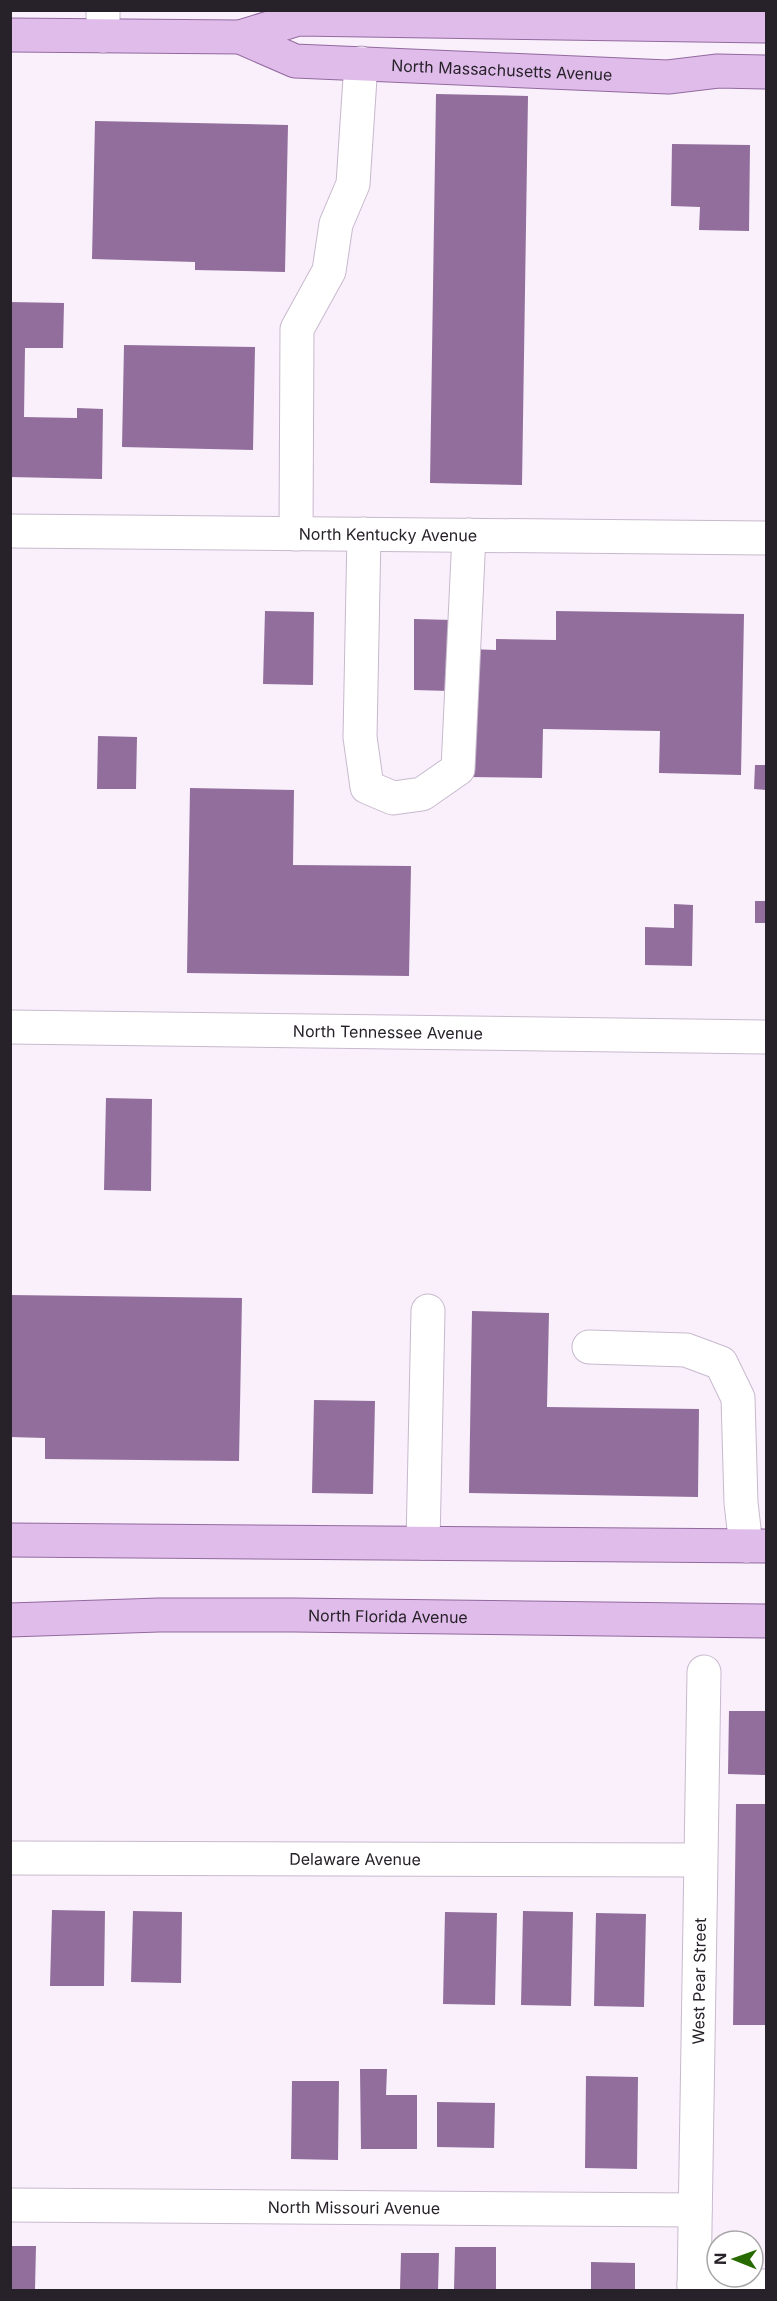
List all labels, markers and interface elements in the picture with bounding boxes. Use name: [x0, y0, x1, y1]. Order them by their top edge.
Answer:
street label: North Massachusetts Avenue: [391, 55, 613, 85]
street label: North Kentucky Avenue: [299, 524, 477, 545]
street label: North Tennessee Avenue: [293, 1021, 483, 1043]
street label: North Florida Avenue: [308, 1605, 468, 1627]
street label: Delaware Avenue: [289, 1849, 421, 1869]
street label: West Pear Street: [688, 1918, 710, 2045]
street label: North Missouri Avenue: [268, 2197, 440, 2218]
north arrow: [705, 2229, 765, 2289]
text: N: [710, 2252, 730, 2265]

